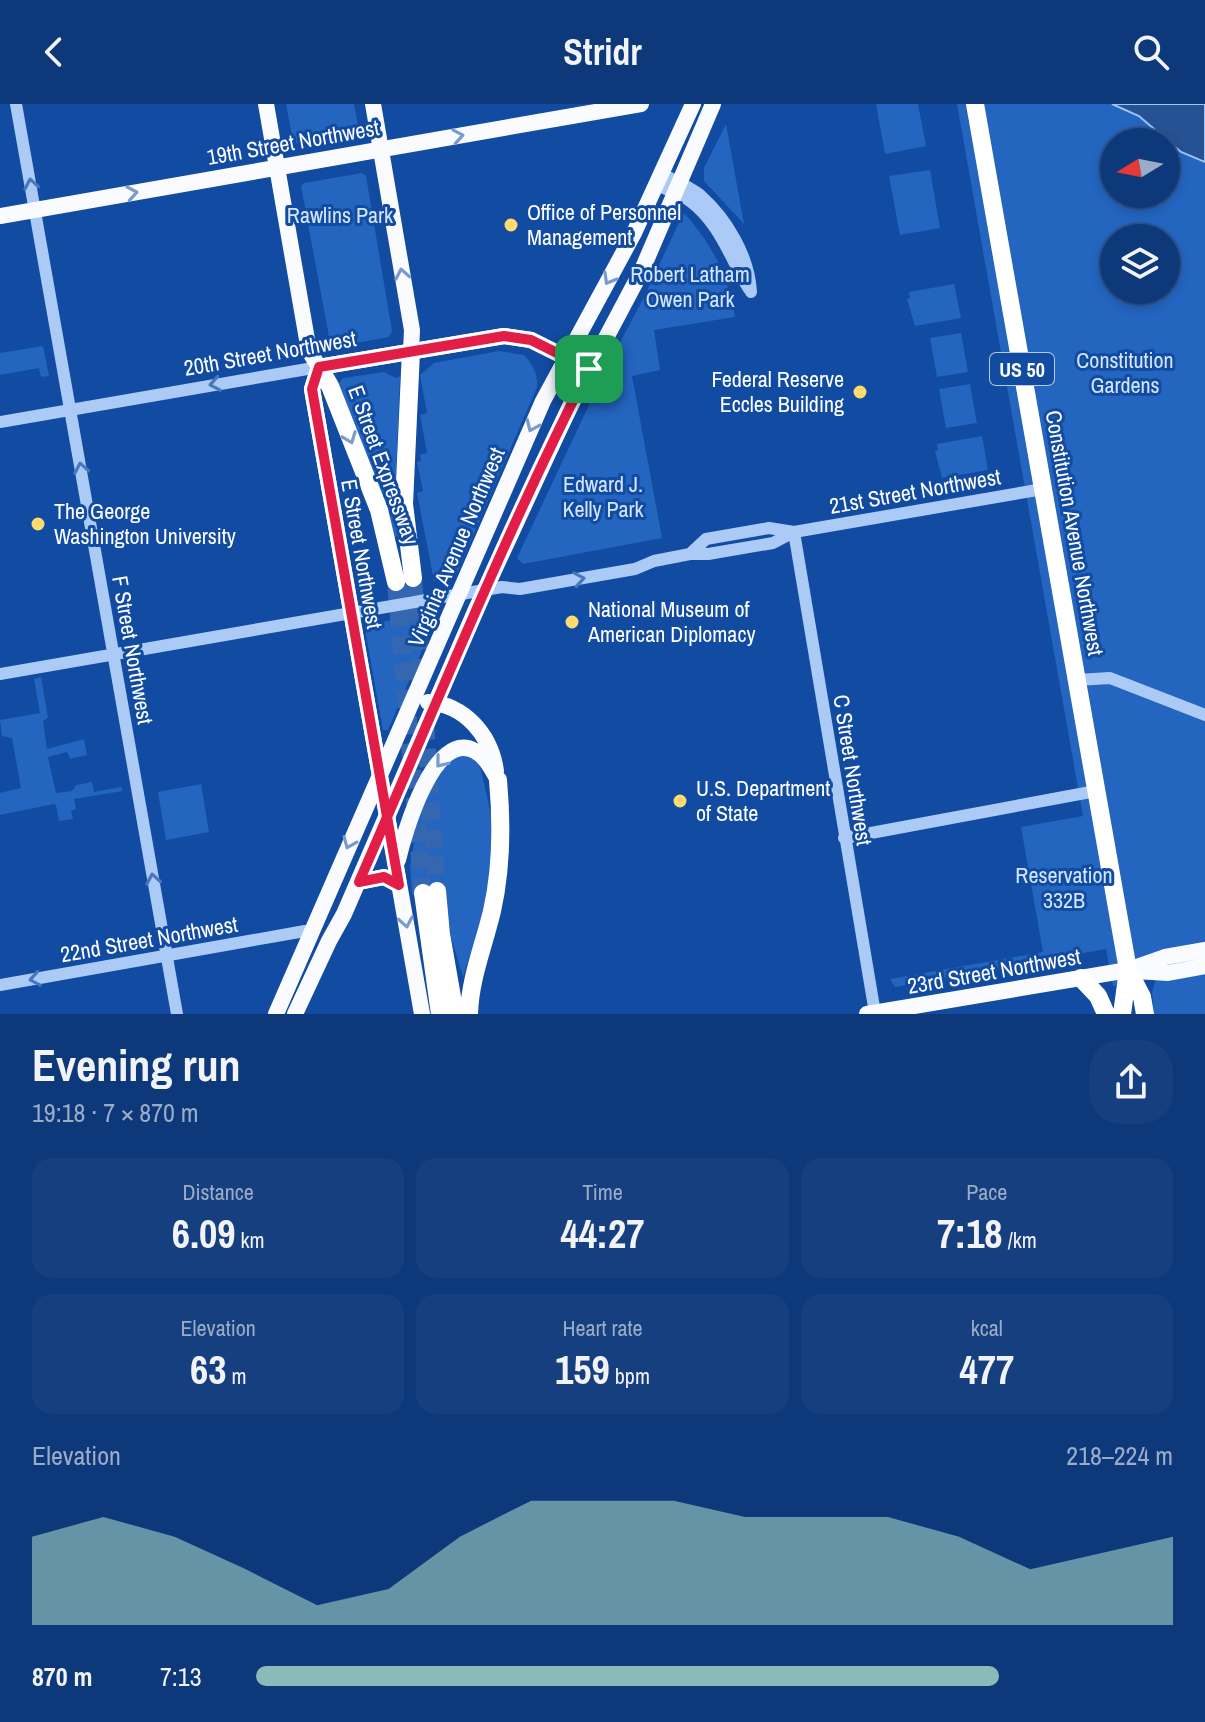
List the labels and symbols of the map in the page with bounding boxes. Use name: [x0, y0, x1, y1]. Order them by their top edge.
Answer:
street label: 19th Street Northwest: [204, 112, 382, 172]
one-way arrow: [451, 128, 464, 145]
north arrow: [1100, 128, 1180, 208]
one-way arrow: [23, 177, 40, 191]
one-way arrow: [125, 185, 139, 202]
place label: Office of Personnel Management: [527, 197, 681, 252]
park label: Rawlins Park: [287, 200, 394, 230]
marker: Office of Personnel Management: [502, 216, 520, 234]
park label: Robert Latham Owen Park: [630, 259, 750, 314]
one-way arrow: [394, 267, 411, 281]
one-way arrow: [603, 271, 619, 285]
street label: 20th Street Northwest: [181, 323, 359, 383]
pin: [555, 335, 623, 403]
park label: Constitution Gardens: [1076, 345, 1174, 400]
road number: US 50: [990, 353, 1054, 385]
place label: Federal Reserve Eccles Building: [712, 364, 844, 419]
one-way arrow: [208, 375, 221, 392]
street label: E Street Expressway: [341, 381, 427, 549]
marker: Federal Reserve Eccles Building: [851, 383, 869, 401]
street label: Constitution Avenue Northwest: [1039, 408, 1111, 658]
one-way arrow: [525, 418, 541, 433]
one-way arrow: [340, 430, 357, 444]
street label: Virginia Avenue Northwest: [400, 443, 512, 651]
one-way arrow: [73, 461, 90, 474]
street label: 21st Street Northwest: [827, 461, 1003, 521]
park label: Edward J. Kelly Park: [562, 469, 645, 524]
street label: E Street Northwest: [334, 477, 390, 631]
place label: The George Washington University: [54, 496, 236, 551]
marker: The George Washington University: [29, 515, 47, 533]
one-way arrow: [572, 571, 586, 588]
street label: F Street Northwest: [105, 573, 161, 727]
place label: National Museum of American Diplomacy: [587, 594, 755, 649]
marker: National Museum of American Diplomacy: [563, 613, 581, 631]
street label: C Street Northwest: [826, 692, 880, 848]
one-way arrow: [436, 753, 450, 768]
place label: U.S. Department of State: [696, 773, 830, 828]
marker: U.S. Department of State: [671, 792, 689, 810]
one-way arrow: [343, 835, 359, 849]
park label: Reservation 332B: [1015, 860, 1113, 915]
one-way arrow: [146, 872, 163, 886]
street label: 22nd Street Northwest: [58, 909, 240, 969]
one-way arrow: [396, 915, 413, 929]
street label: 23rd Street Northwest: [905, 941, 1083, 1001]
one-way arrow: [28, 969, 41, 986]

